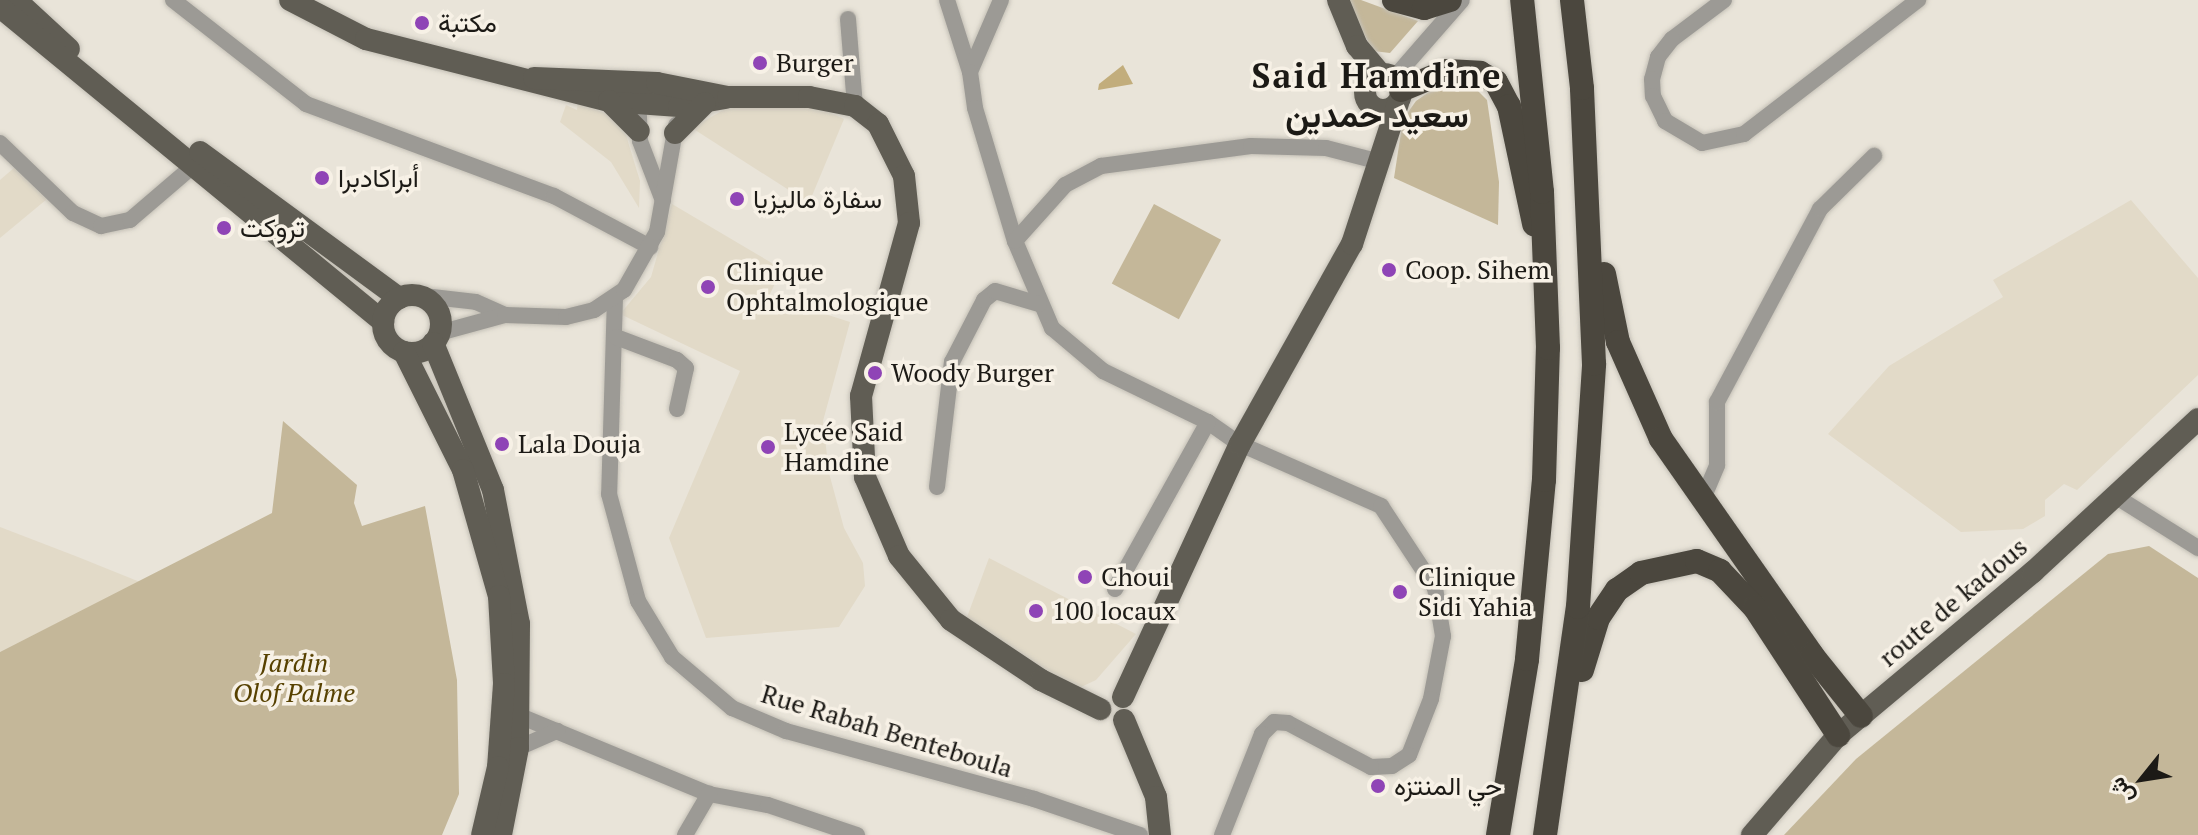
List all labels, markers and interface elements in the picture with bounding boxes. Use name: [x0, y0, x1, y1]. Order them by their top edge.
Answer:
place label: مكتبة: [438, 7, 497, 39]
marker: مكتبة: [413, 14, 431, 32]
place label: Burger: [776, 47, 854, 79]
marker: Burger: [751, 54, 769, 72]
district label: Said Hamdine سعيد حمدين: [1251, 55, 1503, 134]
place label: أبراكادبرا: [338, 162, 419, 194]
marker: أبراكادبرا: [313, 169, 331, 187]
place label: سفارة ماليزيا: [753, 183, 882, 215]
marker: سفارة ماليزيا: [728, 190, 746, 208]
place label: تروكت: [240, 212, 305, 244]
marker: تروكت: [215, 219, 233, 237]
place label: Coop. Sihem: [1405, 254, 1551, 286]
place label: Clinique Ophtalmologique: [726, 256, 929, 318]
marker: Coop. Sihem: [1380, 261, 1398, 279]
marker: Clinique Ophtalmologique: [697, 276, 719, 298]
place label: Woody Burger: [891, 357, 1054, 389]
marker: Woody Burger: [866, 364, 884, 382]
place label: Lycée Said Hamdine: [784, 416, 903, 478]
place label: Lala Douja: [518, 428, 641, 460]
marker: Lala Douja: [493, 435, 511, 453]
marker: Lycée Said Hamdine: [759, 438, 777, 456]
street label: route de kadous: [1873, 531, 2033, 673]
place label: Choui: [1101, 561, 1170, 593]
place label: Clinique Sidi Yahia: [1418, 561, 1532, 622]
marker: Choui: [1076, 568, 1094, 586]
marker: Clinique Sidi Yahia: [1389, 581, 1411, 603]
place label: 100 locaux: [1052, 595, 1176, 627]
marker: 100 locaux: [1027, 602, 1045, 620]
park label: Jardin Olof Palme: [233, 647, 355, 708]
street label: Rue Rabah Benteboula: [758, 678, 1016, 784]
north arrow: [2102, 739, 2182, 819]
place label: حي المنتزه: [1394, 770, 1502, 802]
text: ش: [2102, 773, 2140, 810]
marker: حي المنتزه: [1369, 777, 1387, 795]

